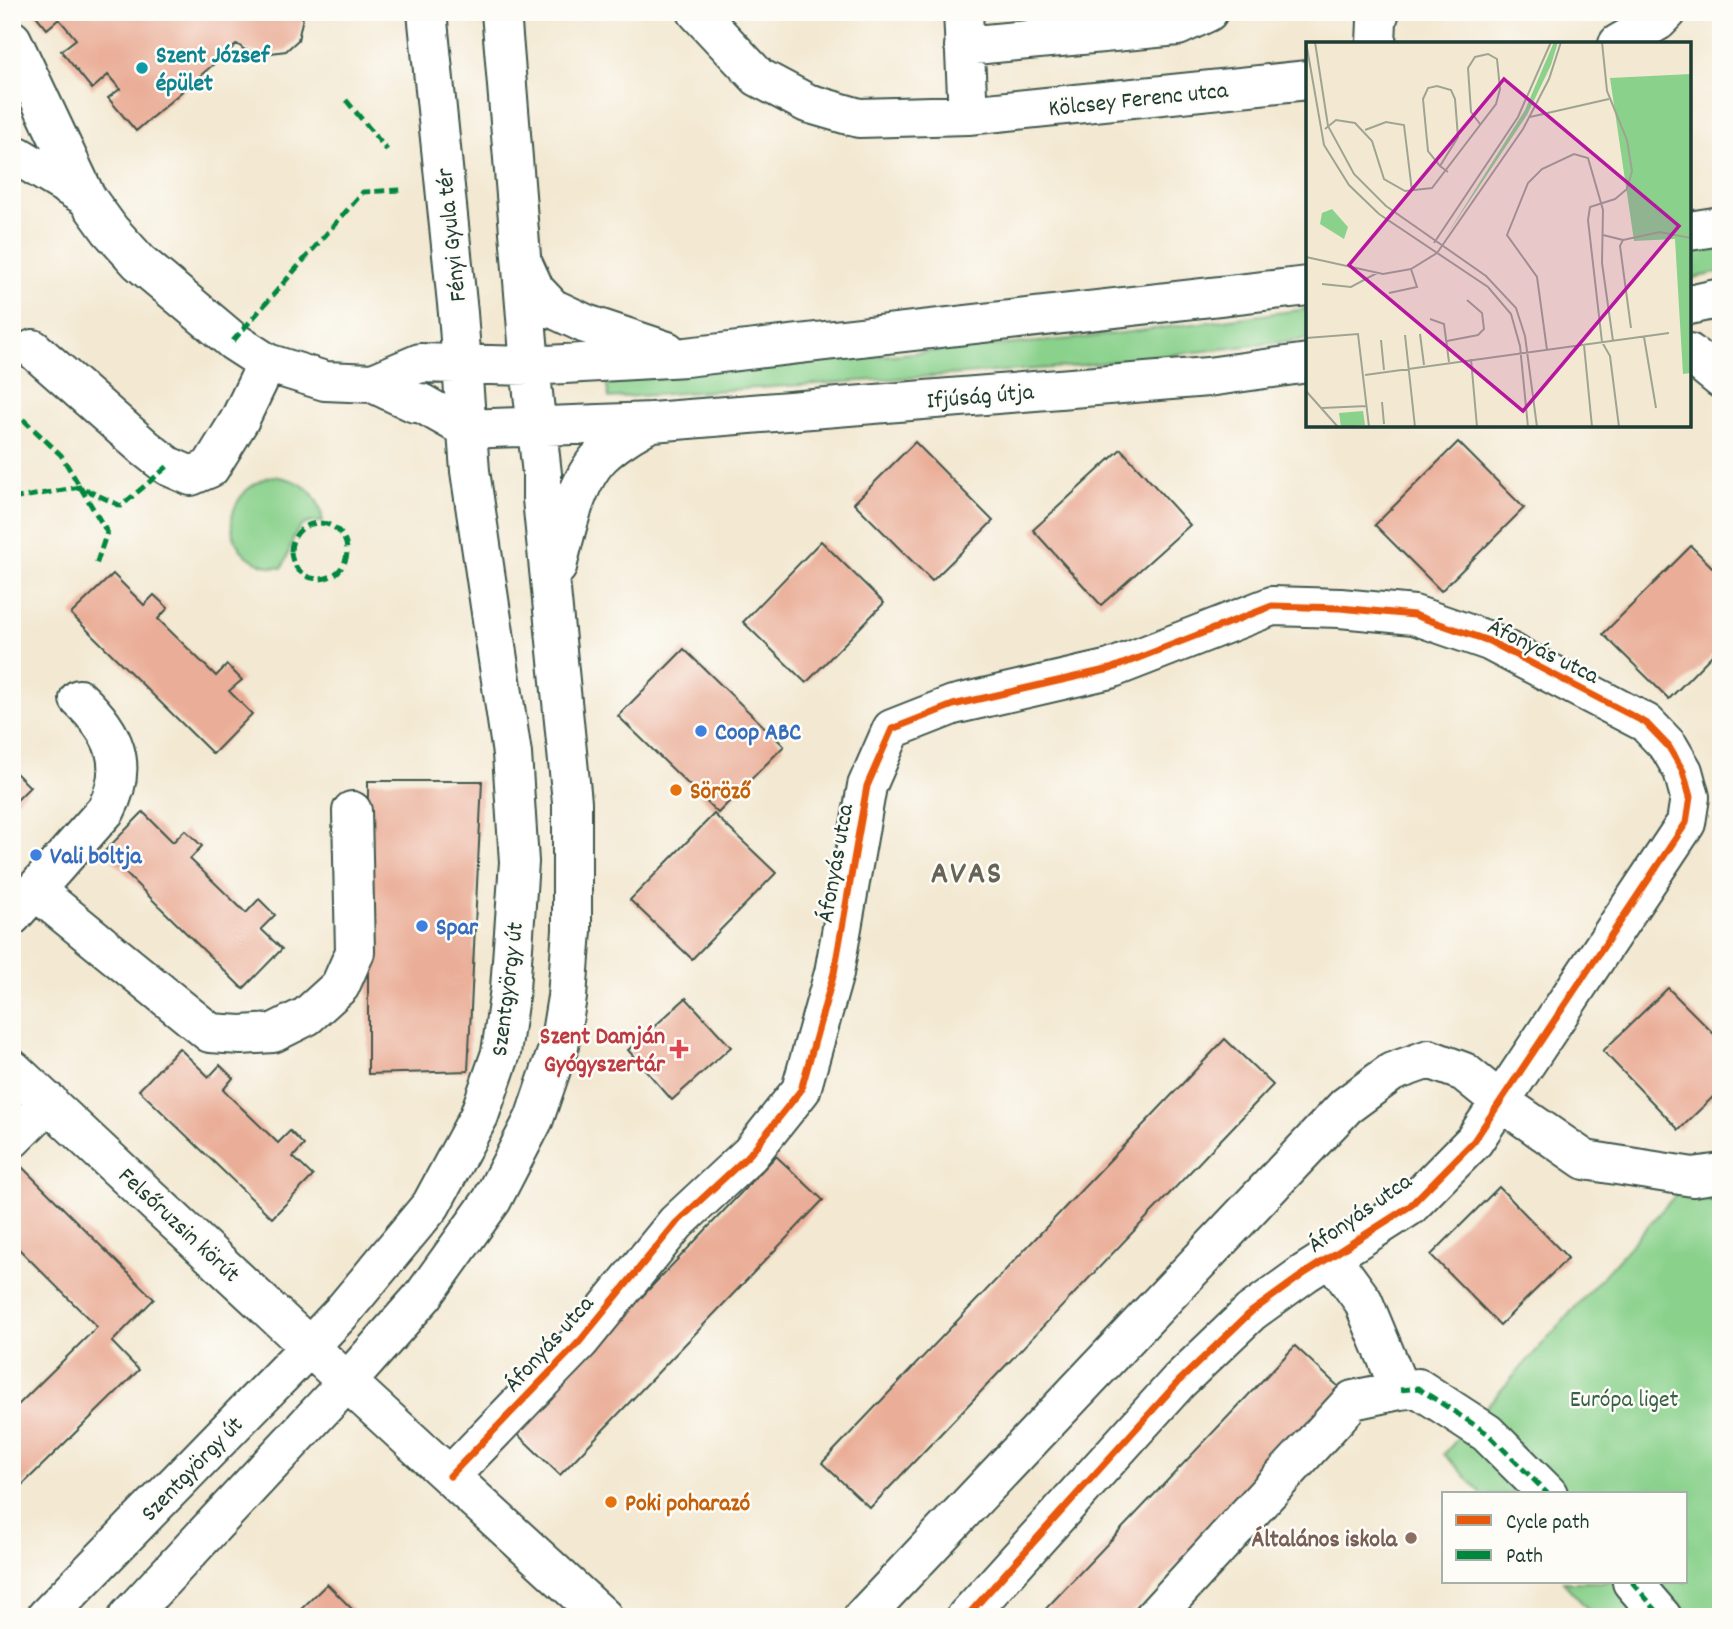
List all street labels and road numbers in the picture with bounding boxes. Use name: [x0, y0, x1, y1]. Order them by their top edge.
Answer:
street label: Kölcsey Ferenc utca: [1047, 75, 1230, 127]
street label: Fényi Gyula tér: [429, 166, 477, 303]
street label: Ifjúság útja: [925, 376, 1036, 420]
street label: Áfonyás utca: [1481, 611, 1605, 695]
street label: Áfonyás utca: [810, 801, 864, 926]
street label: Szentgyörgy út: [484, 920, 534, 1058]
street label: Felsőruzsin körút: [109, 1161, 247, 1292]
street label: Áfonyás utca: [1302, 1166, 1420, 1263]
street label: Áfonyás utca: [497, 1288, 604, 1401]
street label: Szentgyörgy út: [134, 1410, 252, 1530]

